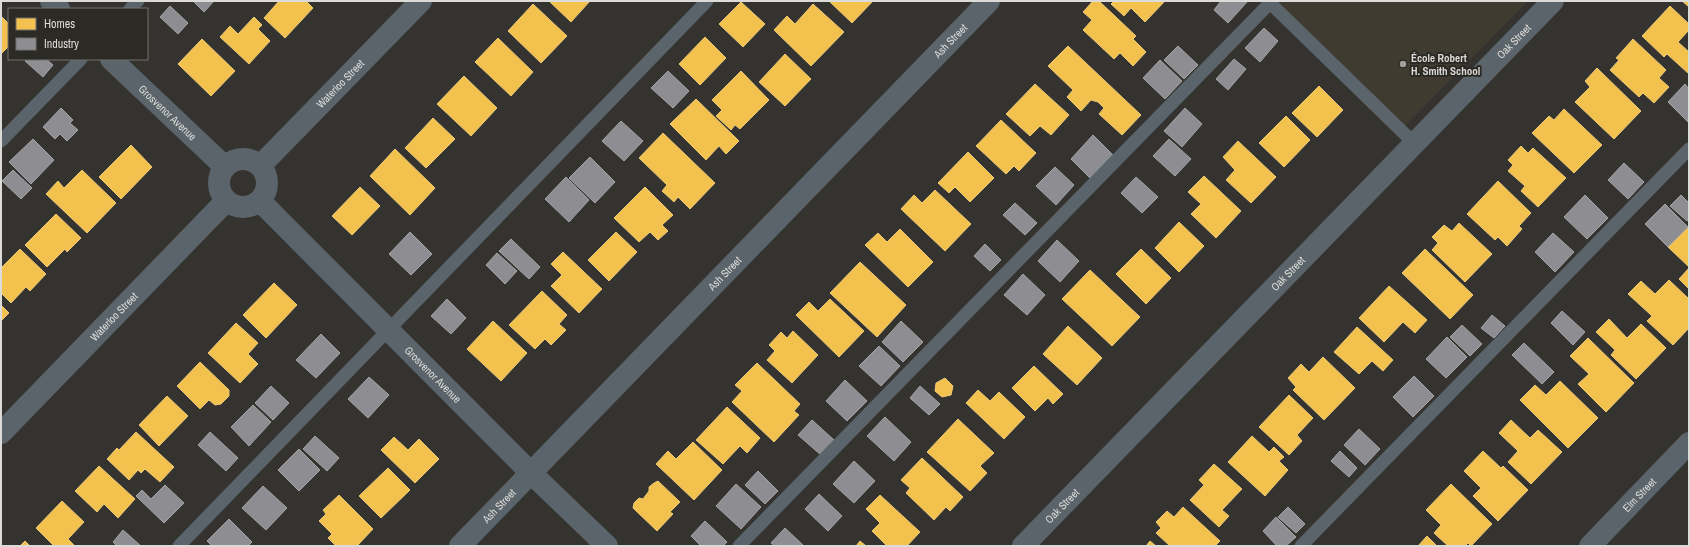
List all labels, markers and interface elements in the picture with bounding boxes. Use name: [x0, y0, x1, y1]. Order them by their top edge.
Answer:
legend: [8, 8, 148, 60]
text: Homes: [44, 16, 75, 32]
street label: Ash Street: [930, 20, 970, 62]
street label: Oak Street: [1494, 21, 1534, 62]
text: Industry: [44, 36, 79, 52]
place label: École Robert H. Smith School: [1411, 51, 1480, 78]
street label: Waterloo Street: [313, 56, 367, 111]
marker: École Robert H. Smith School: [1398, 59, 1408, 69]
street label: Grosvenor Avenue: [136, 82, 200, 143]
street label: Ash Street: [704, 253, 745, 294]
street label: Oak Street: [1268, 253, 1308, 294]
street label: Waterloo Street: [87, 289, 141, 344]
street label: Grosvenor Avenue: [402, 343, 464, 406]
street label: Elm Street: [1620, 474, 1659, 515]
street label: Ash Street: [479, 485, 519, 527]
street label: Oak Street: [1042, 485, 1082, 526]

